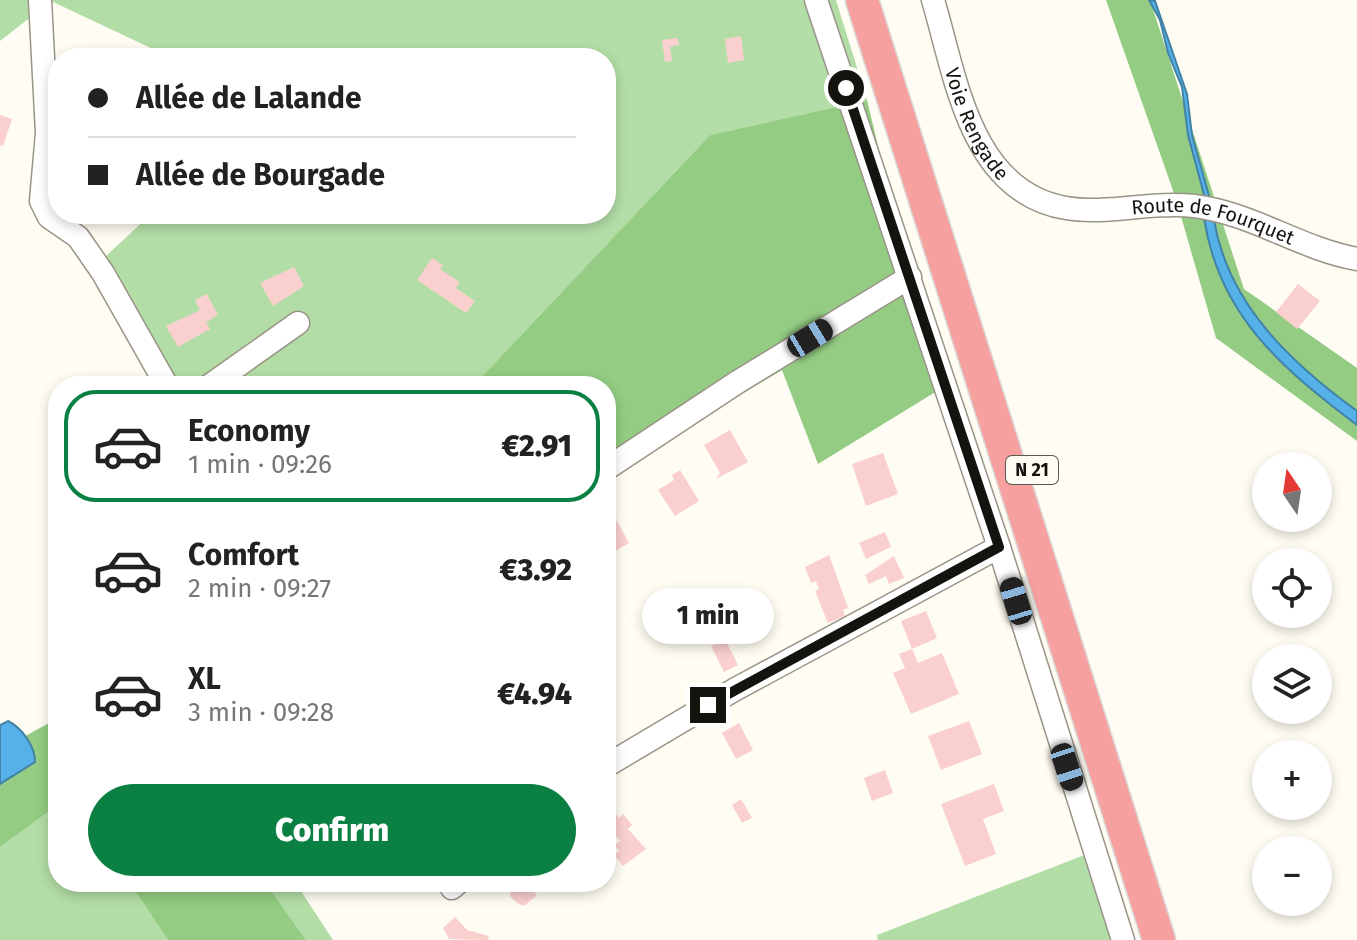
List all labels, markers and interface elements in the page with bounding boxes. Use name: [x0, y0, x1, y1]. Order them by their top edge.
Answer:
street label: Voie Rengade: [940, 65, 1014, 185]
route start: [828, 70, 864, 106]
text: Allée de Lalande: [136, 80, 362, 116]
text: Allée de Bourgade: [136, 157, 385, 193]
street label: Route de Fourquet: [1130, 193, 1299, 250]
car: [783, 315, 837, 361]
icon: car: [92, 410, 164, 482]
text: Economy: [188, 413, 310, 449]
text: €2.91: [501, 428, 572, 464]
text: 1 min · 09:26: [188, 449, 332, 480]
north arrow: [1252, 452, 1332, 532]
map controls: [1252, 452, 1332, 916]
road number: N 21: [1006, 456, 1058, 484]
icon: car: [92, 534, 164, 606]
text: Comfort: [188, 537, 299, 573]
button: locate: [1252, 548, 1332, 628]
text: €3.92: [500, 552, 572, 588]
text: 2 min · 09:27: [188, 573, 331, 604]
car: [998, 575, 1034, 627]
callout: 1 min: [642, 589, 774, 645]
text: 1 min: [677, 600, 739, 631]
button: layers: [1252, 644, 1332, 724]
icon: car: [92, 658, 164, 730]
text: XL: [188, 661, 221, 697]
text: €4.94: [497, 676, 572, 712]
route end: [690, 687, 726, 723]
text: 3 min · 09:28: [188, 697, 334, 728]
car: [1048, 740, 1086, 794]
button: +: [1252, 740, 1332, 820]
button: Confirm: [88, 784, 576, 876]
button: −: [1252, 836, 1332, 916]

